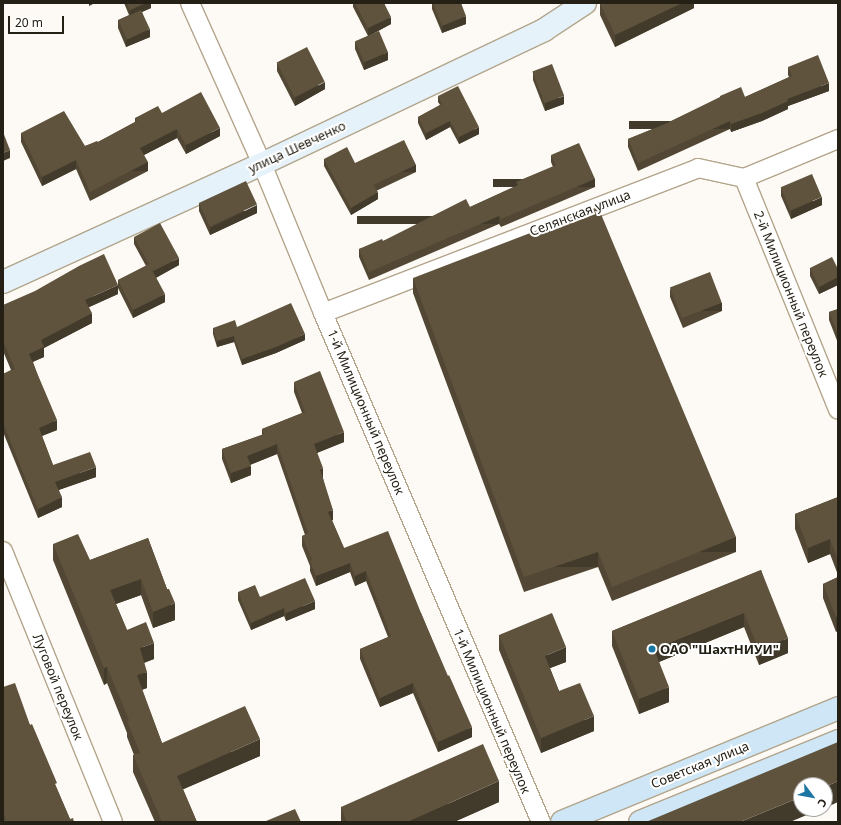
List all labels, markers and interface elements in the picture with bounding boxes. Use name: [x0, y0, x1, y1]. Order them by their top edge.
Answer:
scale bar: [10, 8, 66, 34]
text: 20 m: [15, 14, 43, 31]
street label: улица Шевченко: [246, 118, 348, 176]
street label: Селянская улица: [527, 187, 633, 239]
street label: 2-й Милиционный переулок: [750, 209, 832, 379]
street label: 1-й Милиционный переулок: [324, 327, 408, 497]
street label: 1-й Милиционный переулок: [450, 626, 534, 796]
street label: Луговой переулок: [30, 631, 86, 743]
place label: ОАО "ШахтНИУИ": [660, 641, 779, 657]
marker: ОАО "ШахтНИУИ": [647, 644, 657, 654]
street label: Советская улица: [649, 738, 751, 792]
north arrow: [793, 777, 833, 817]
text: С: [815, 796, 831, 810]

